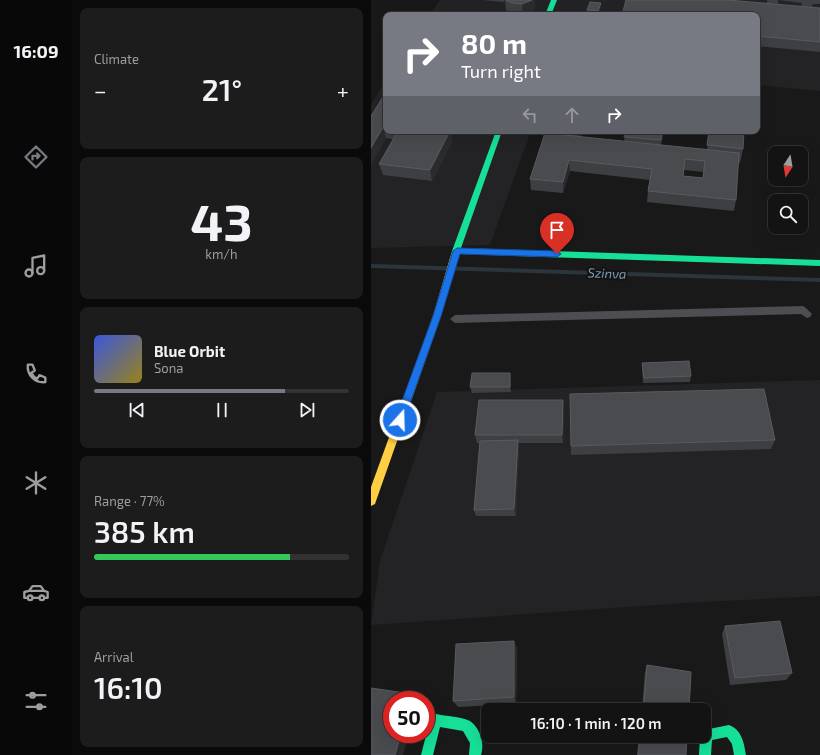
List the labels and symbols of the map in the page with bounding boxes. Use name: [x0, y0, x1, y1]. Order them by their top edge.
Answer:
north arrow: [768, 146, 808, 186]
pin: [540, 213, 574, 254]
water label: Szinva: [587, 264, 627, 282]
position arrow: [379, 399, 421, 441]
speed limit sign: 50: [383, 691, 435, 743]

